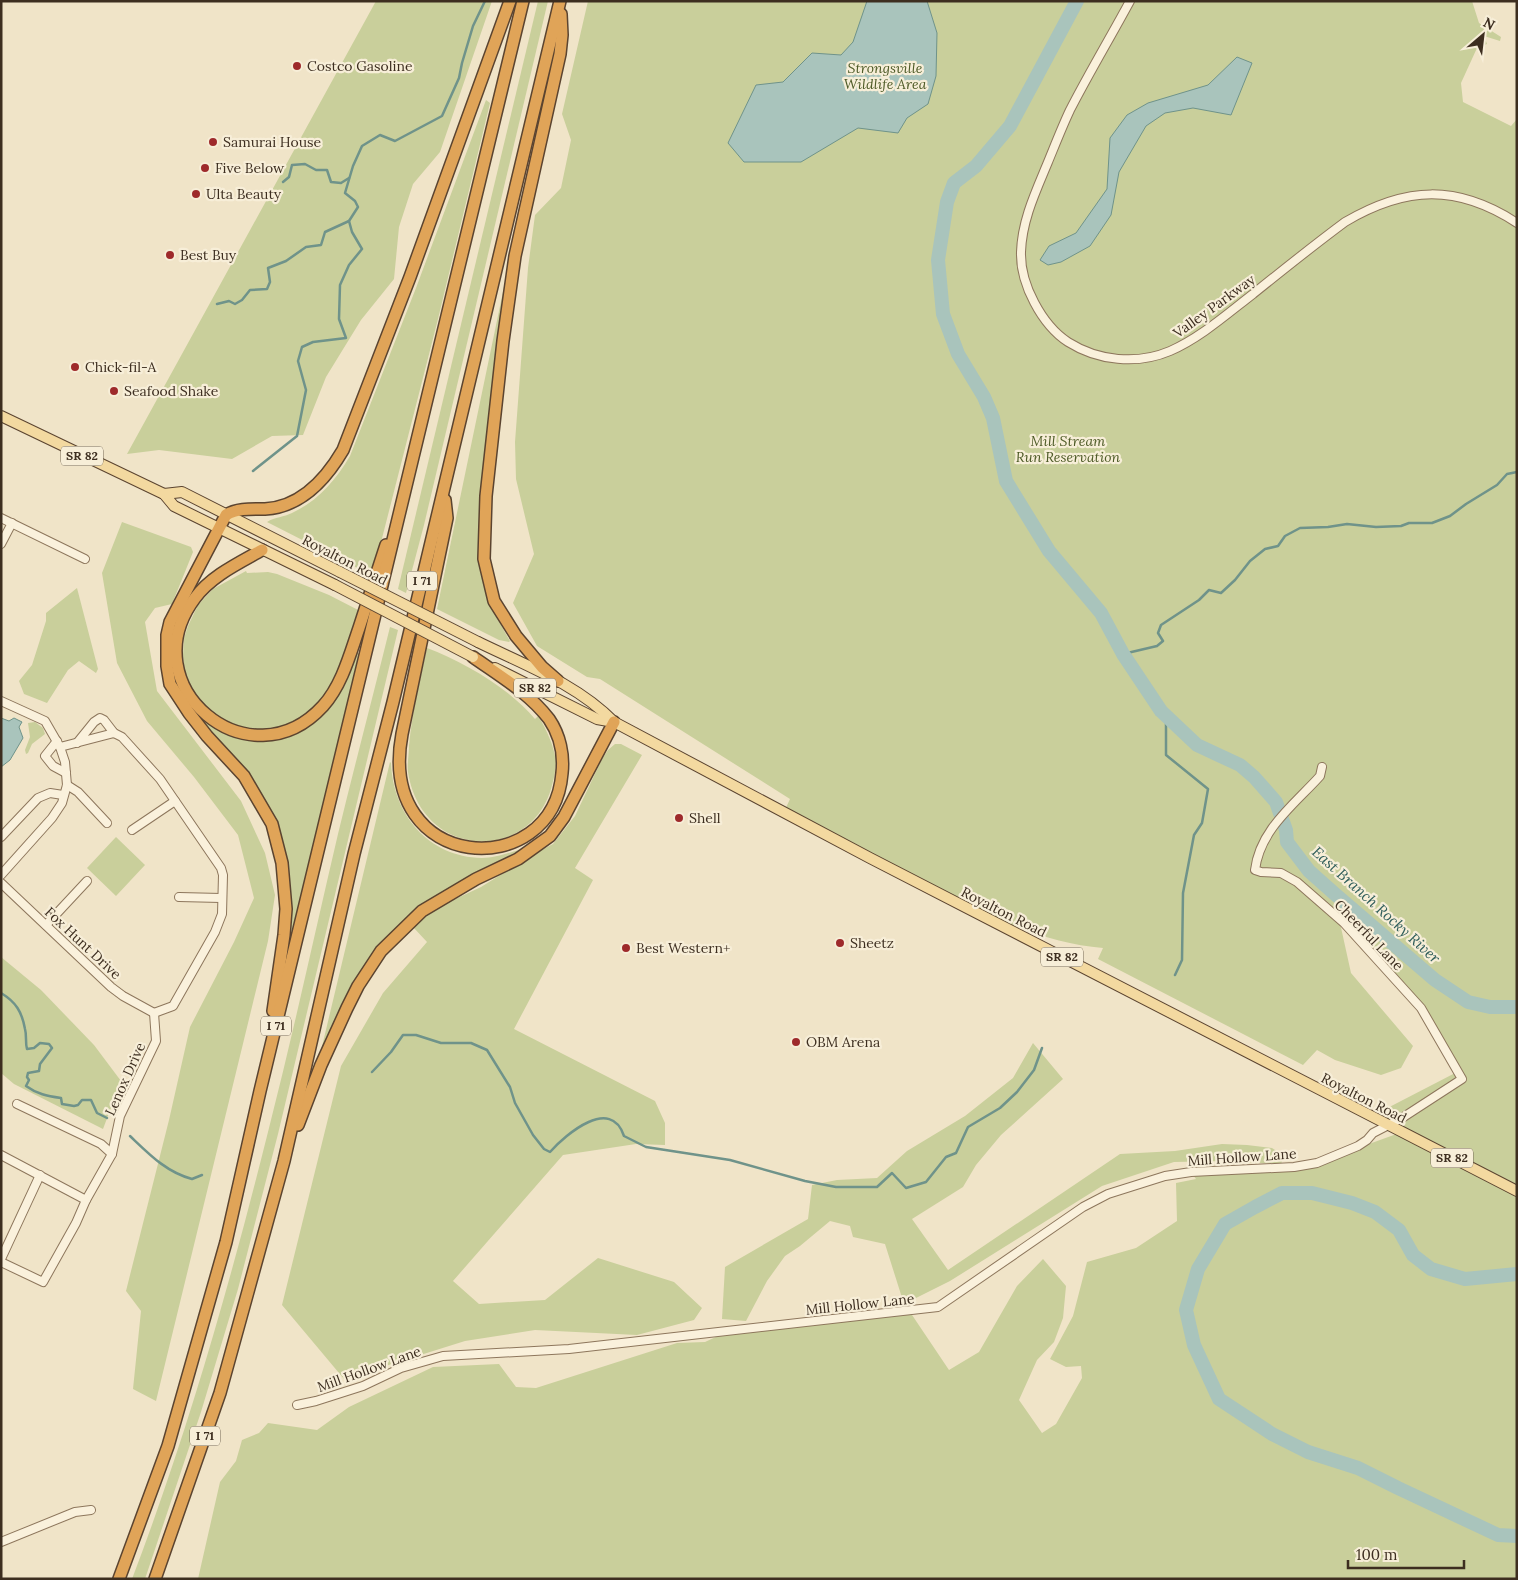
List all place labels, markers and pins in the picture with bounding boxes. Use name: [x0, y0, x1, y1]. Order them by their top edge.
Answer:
place label: Costco Gasoline: [307, 57, 413, 75]
marker: Costco Gasoline: [291, 60, 303, 72]
place label: Samurai House: [223, 133, 321, 151]
marker: Samurai House: [207, 136, 219, 148]
place label: Five Below: [215, 159, 285, 177]
marker: Five Below: [199, 162, 211, 174]
place label: Ulta Beauty: [206, 185, 282, 203]
marker: Ulta Beauty: [190, 188, 202, 200]
place label: Best Buy: [180, 246, 237, 264]
marker: Best Buy: [164, 249, 176, 261]
place label: Chick-fil-A: [85, 358, 157, 376]
marker: Chick-fil-A: [69, 361, 81, 373]
place label: Seafood Shake: [124, 382, 219, 400]
marker: Seafood Shake: [108, 385, 120, 397]
place label: Shell: [689, 809, 721, 827]
marker: Shell: [673, 812, 685, 824]
place label: Sheetz: [850, 934, 894, 952]
marker: Sheetz: [834, 937, 846, 949]
place label: Best Western+: [636, 939, 730, 957]
marker: Best Western+: [620, 942, 632, 954]
place label: OBM Arena: [806, 1033, 880, 1051]
marker: OBM Arena: [790, 1036, 802, 1048]

